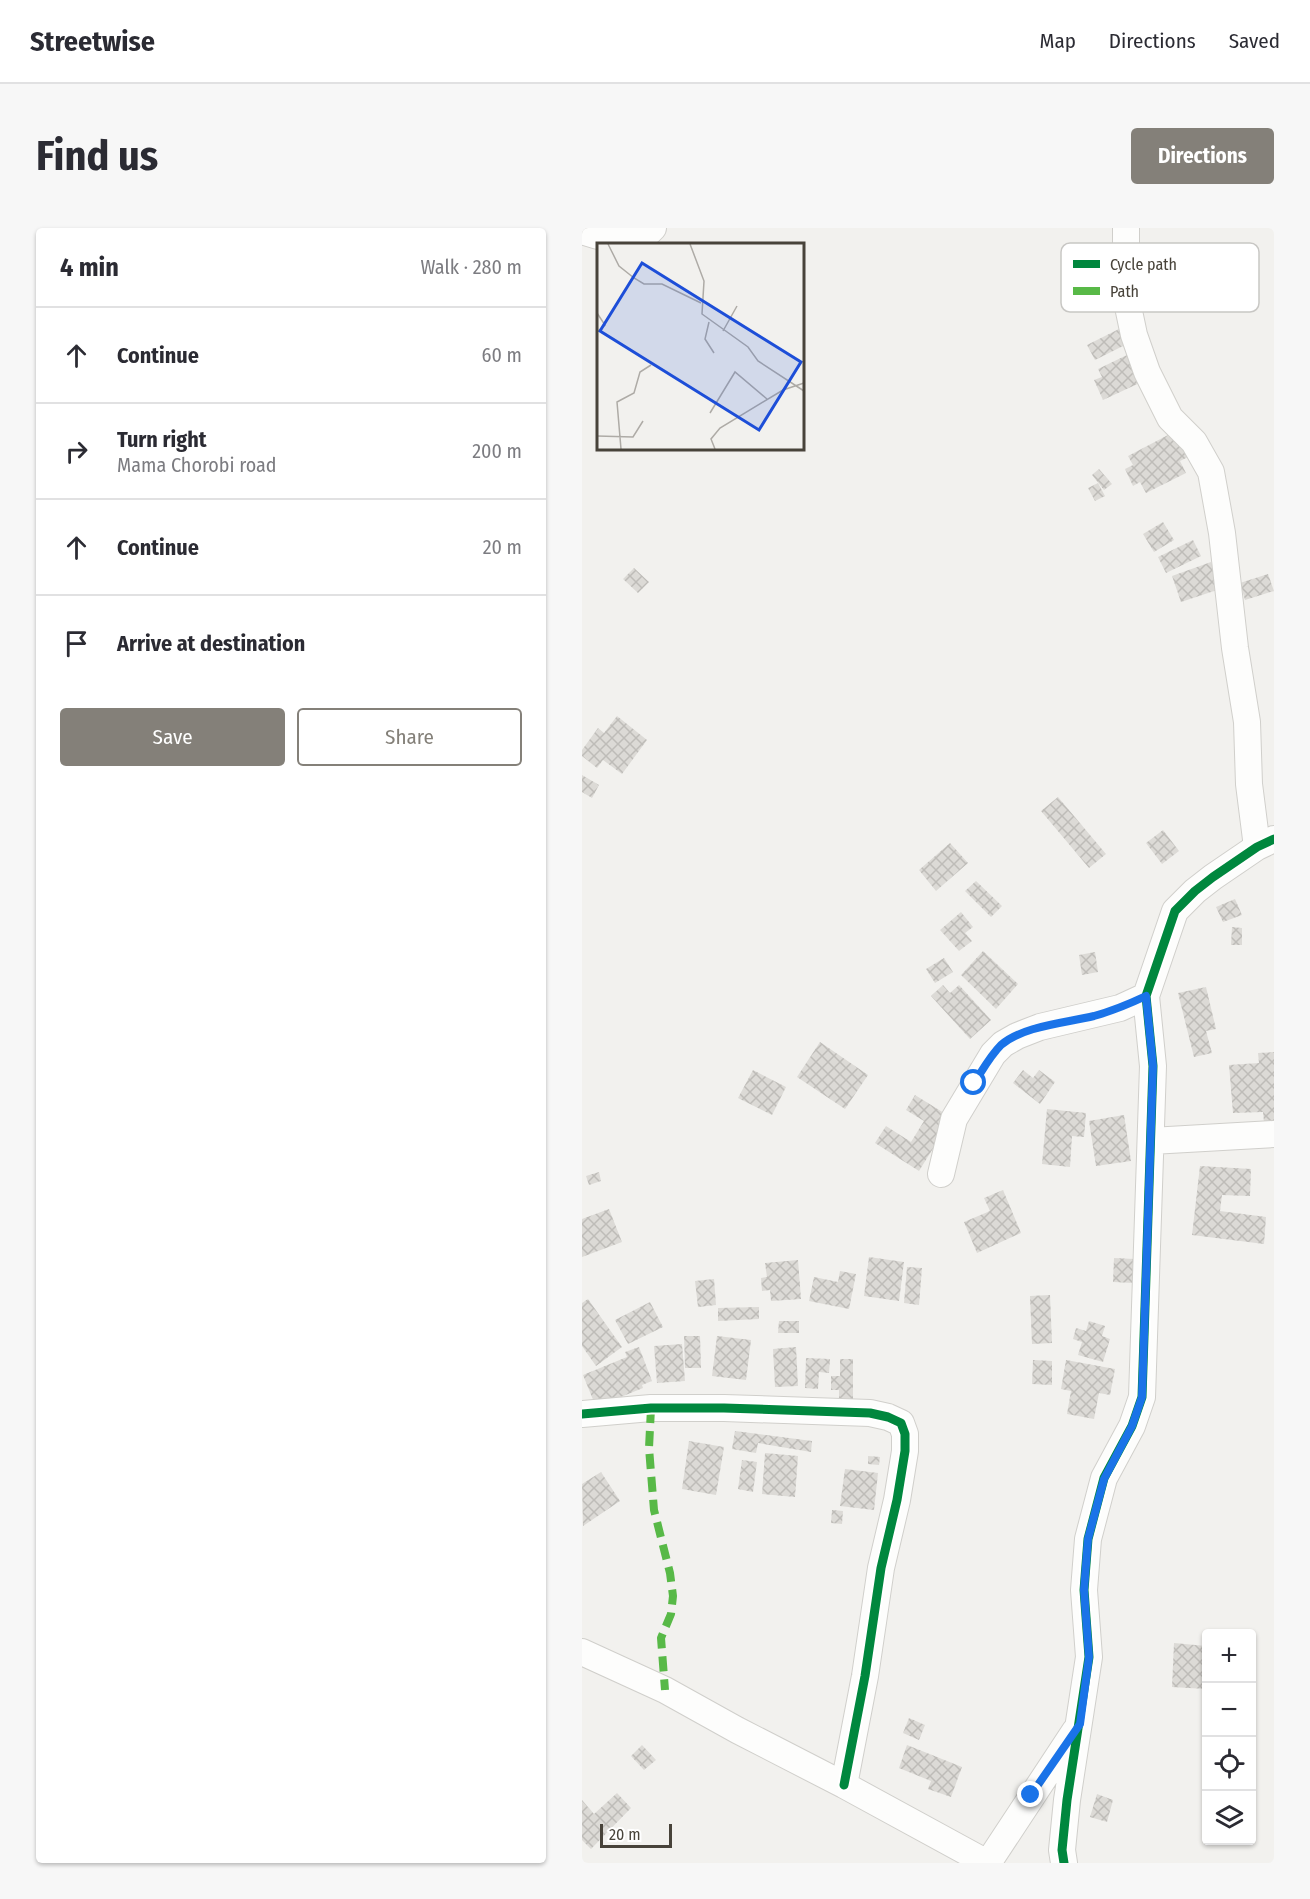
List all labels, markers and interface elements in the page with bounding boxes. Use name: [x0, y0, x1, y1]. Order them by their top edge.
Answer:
text: Streetwise: [30, 25, 155, 58]
text: Map: [1039, 28, 1076, 54]
text: Directions: [1109, 28, 1196, 54]
text: Saved: [1229, 28, 1280, 54]
button: Directions: [1131, 128, 1274, 184]
text: Find us: [36, 131, 158, 181]
inset map: [597, 243, 804, 450]
legend: [1061, 243, 1259, 312]
text: 4 min: [60, 252, 119, 283]
text: Walk · 280 m: [420, 255, 522, 279]
text: Cycle path: [1110, 255, 1177, 274]
text: Path: [1110, 282, 1139, 301]
icon: ahead: [60, 339, 93, 372]
text: Continue: [117, 342, 199, 369]
text: 60 m: [482, 343, 522, 367]
text: Turn right: [117, 426, 206, 453]
icon: right: [60, 435, 93, 468]
text: 200 m: [472, 439, 522, 463]
text: Mama Chorobi road: [117, 453, 277, 477]
icon: ahead: [60, 531, 93, 564]
text: Continue: [117, 534, 199, 561]
text: 20 m: [483, 535, 522, 559]
icon: arrive: [60, 627, 93, 660]
text: Arrive at destination: [117, 630, 305, 657]
button: Save: [60, 708, 285, 766]
button: Share: [297, 708, 522, 766]
route start: [960, 1069, 986, 1095]
map controls: [1202, 1629, 1256, 1845]
button: +: [1202, 1629, 1256, 1683]
button: −: [1202, 1683, 1256, 1737]
button: locate: [1202, 1737, 1256, 1791]
route end: [1017, 1781, 1043, 1807]
button: layers: [1202, 1791, 1256, 1845]
scale bar: [600, 1821, 672, 1848]
text: 20 m: [609, 1825, 640, 1844]

